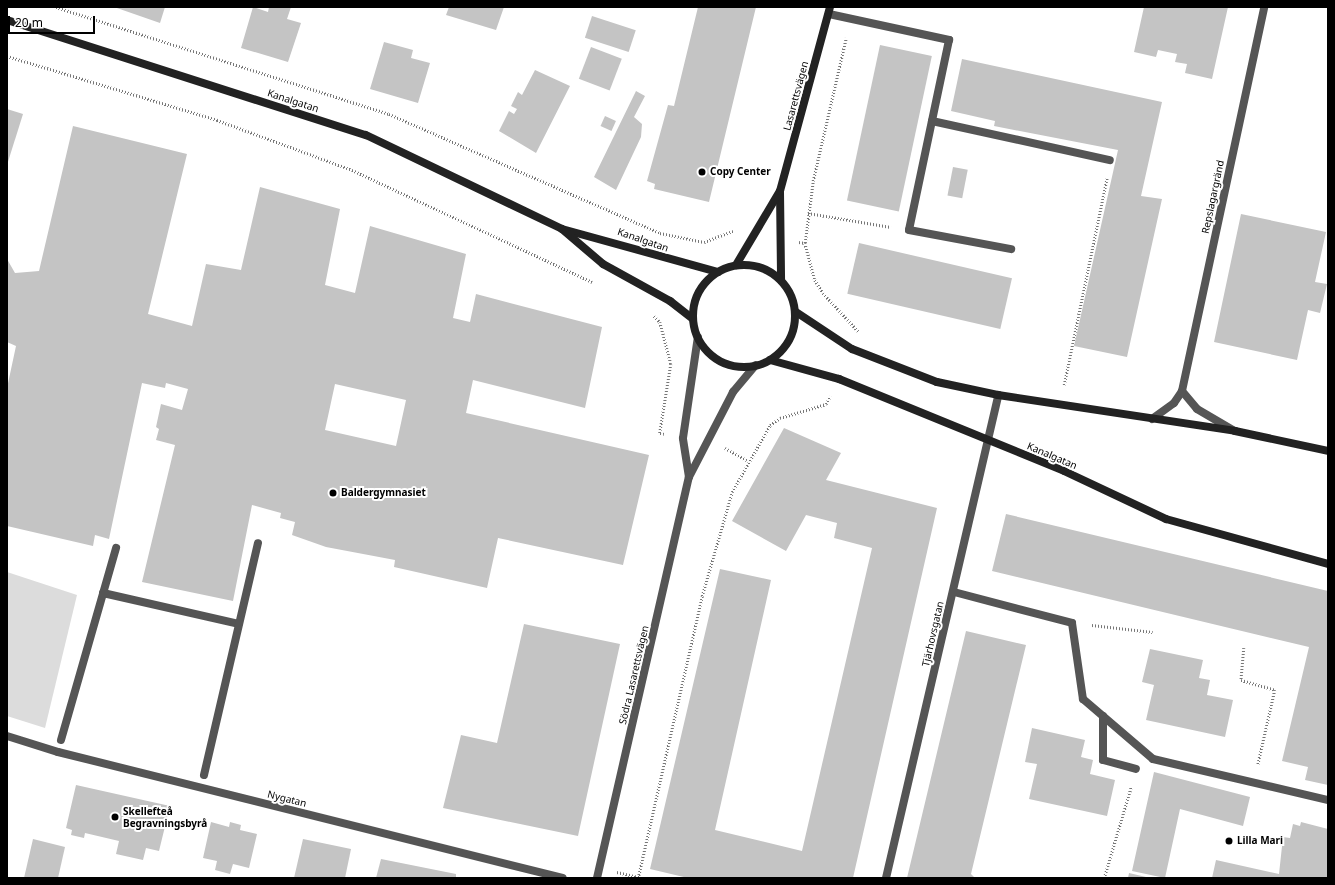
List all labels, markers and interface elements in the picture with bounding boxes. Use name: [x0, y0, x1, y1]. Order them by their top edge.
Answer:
scale bar: [10, 8, 97, 34]
text: 20 m: [15, 14, 43, 31]
street label: Lasarettsvägen: [781, 60, 811, 132]
street label: Kanalgatan: [266, 87, 320, 115]
street label: Repslagargränd: [1199, 159, 1227, 235]
place label: Copy Center: [710, 166, 771, 178]
marker: Copy Center: [697, 167, 707, 177]
street label: Kanalgatan: [616, 226, 670, 254]
street label: Kanalgatan: [1025, 440, 1079, 472]
place label: Baldergymnasiet: [341, 487, 426, 499]
marker: Baldergymnasiet: [328, 488, 338, 498]
street label: Tjärhovsgatan: [920, 600, 946, 668]
street label: Södra Lasarettsvägen: [617, 624, 651, 726]
street label: Nygatan: [266, 788, 308, 810]
place label: Skellefteå Begravningsbyrå: [123, 805, 207, 828]
marker: Skellefteå Begravningsbyrå: [110, 812, 120, 822]
place label: Lilla Mari: [1237, 835, 1283, 847]
marker: Lilla Mari: [1224, 836, 1234, 846]

